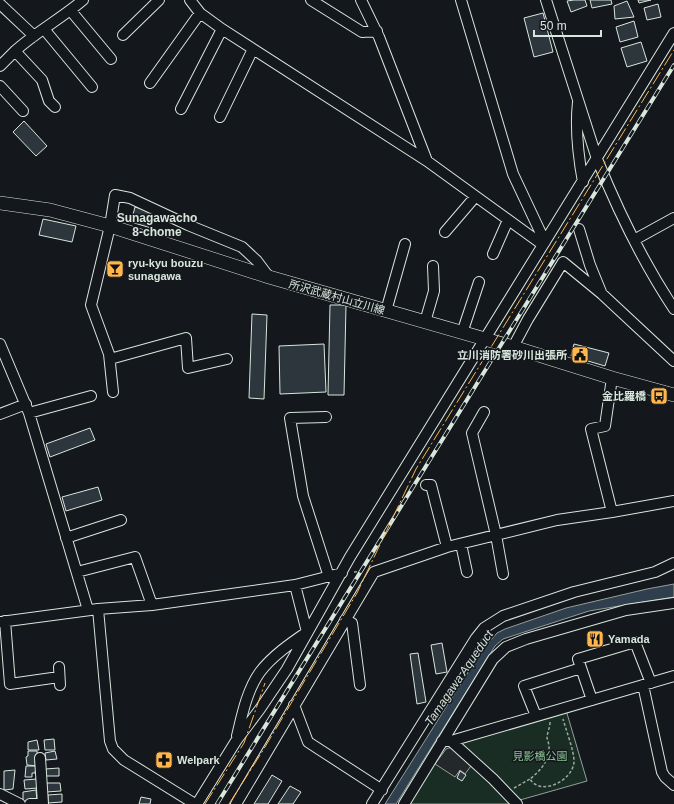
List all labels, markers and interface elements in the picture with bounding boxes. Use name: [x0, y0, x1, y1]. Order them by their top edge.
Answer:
scale bar: [534, 12, 601, 38]
text: 50 m: [540, 19, 567, 33]
district label: Sunagawacho 8-chome: [117, 211, 197, 239]
place label: ryu-kyu bouzu sunagawa: [128, 257, 203, 282]
bar icon: ryu-kyu bouzu sunagawa: [105, 259, 125, 279]
street label: 所沢武蔵村山立川線: [288, 278, 386, 316]
public building icon: 立川消防署砂川出張所: [570, 345, 590, 365]
place label: 立川消防署砂川出張所: [457, 349, 567, 361]
bus stop icon: 金比羅橋: [649, 386, 669, 406]
place label: 金比羅橋: [602, 390, 646, 402]
water label: Tamagawa Aqueduct: [422, 627, 496, 728]
restaurant icon: Yamada: [585, 629, 605, 649]
place label: Yamada: [608, 633, 650, 645]
pharmacy icon: Welpark: [154, 750, 174, 770]
park label: 見影橋公園: [513, 750, 568, 762]
place label: Welpark: [177, 754, 220, 766]

